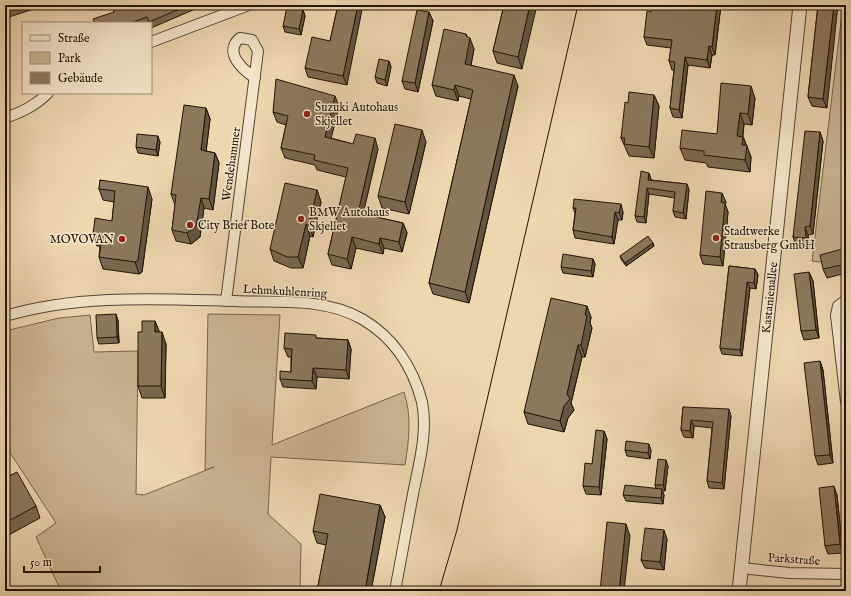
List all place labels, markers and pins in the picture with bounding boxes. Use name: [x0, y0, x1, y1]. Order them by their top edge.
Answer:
place label: Suzuki Autohaus Skjellet: [315, 100, 398, 129]
marker: Suzuki Autohaus Skjellet: [302, 109, 312, 119]
place label: BMW Autohaus Skjellet: [309, 205, 389, 234]
marker: BMW Autohaus Skjellet: [296, 214, 306, 224]
place label: City Brief Bote: [198, 218, 275, 233]
marker: City Brief Bote: [185, 220, 195, 230]
place label: Stadtwerke Strausberg GmbH: [724, 224, 815, 253]
place label: MOVOVAN: [50, 232, 115, 247]
marker: Stadtwerke Strausberg GmbH: [711, 233, 721, 243]
marker: MOVOVAN: [117, 234, 127, 244]

